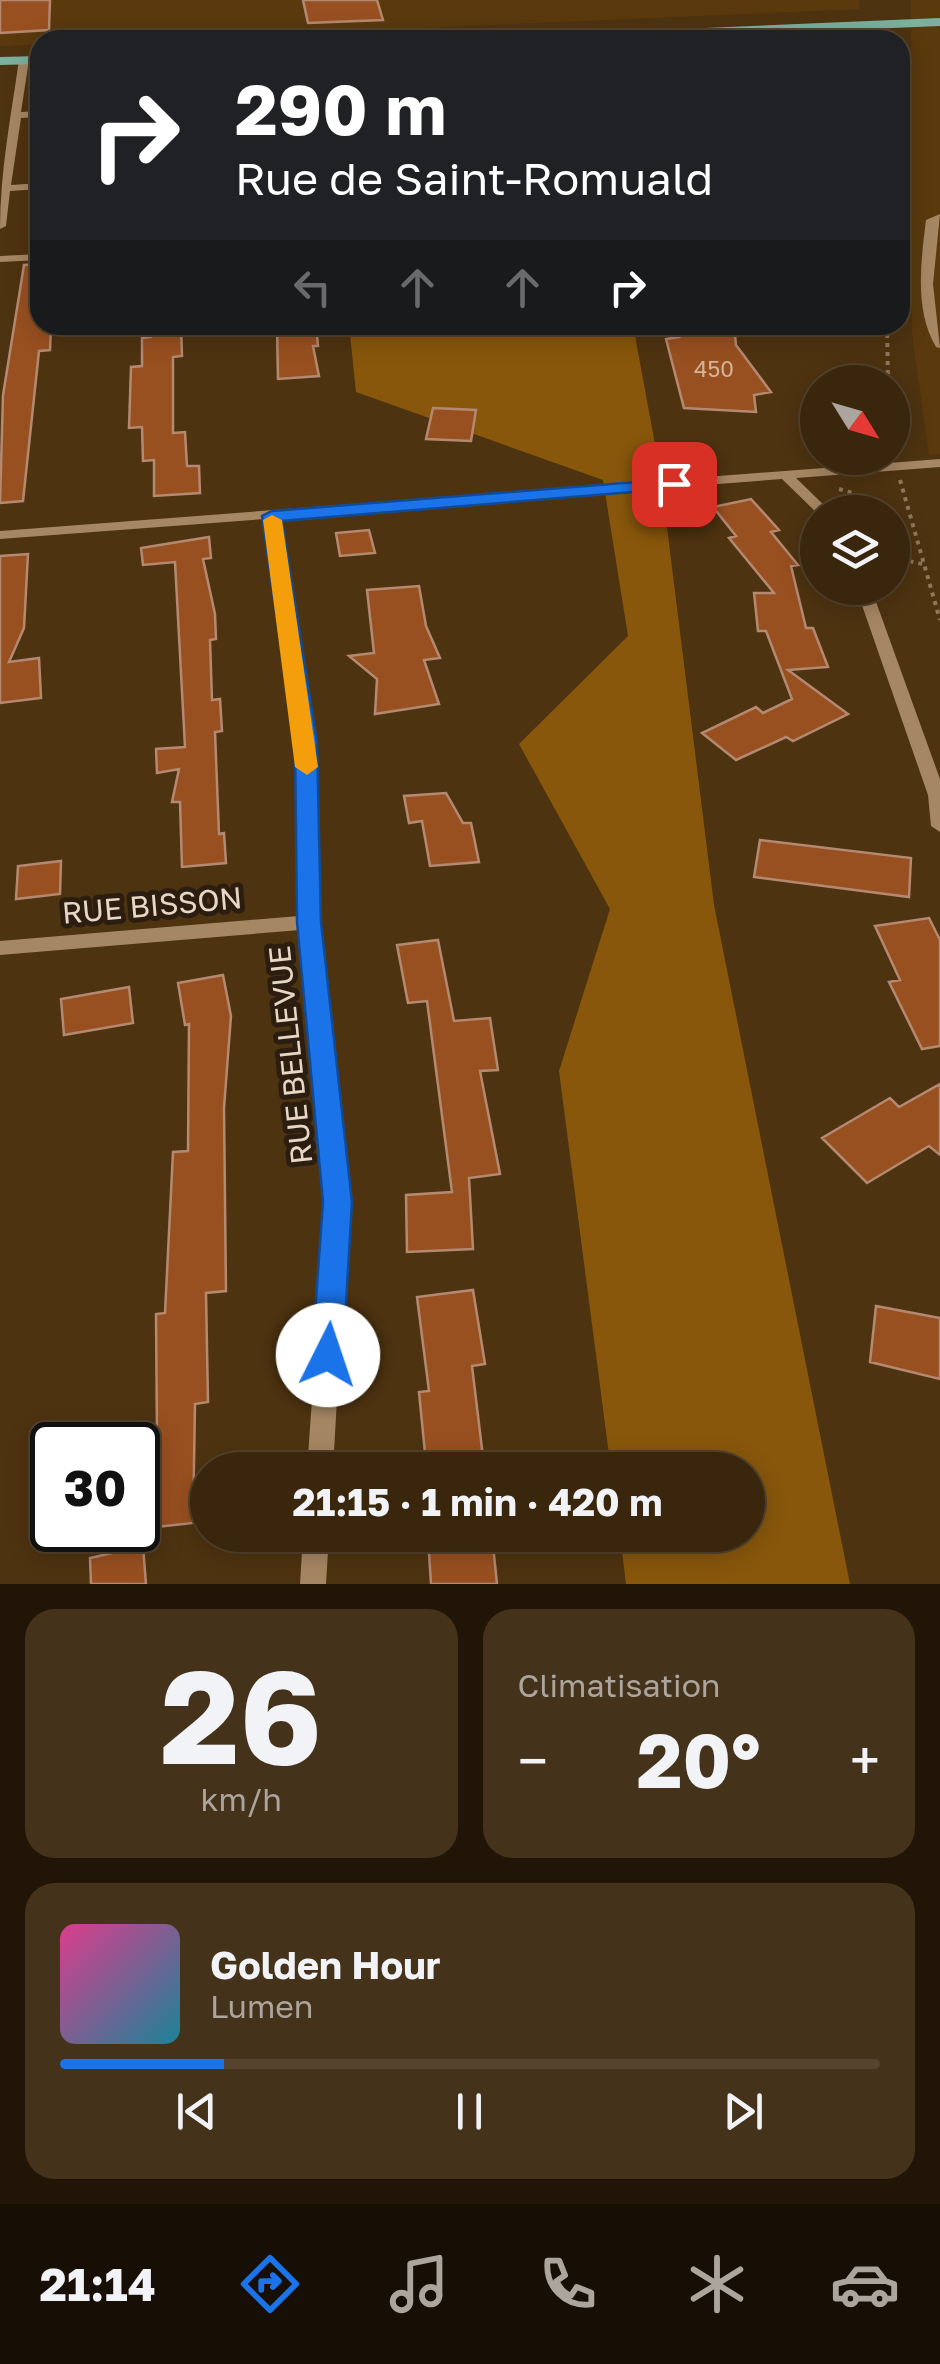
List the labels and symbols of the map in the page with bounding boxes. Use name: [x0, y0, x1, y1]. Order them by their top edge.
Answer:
house number: 450: [694, 355, 734, 382]
north arrow: [800, 365, 910, 475]
pin: [632, 442, 717, 527]
street label: RUE BISSON: [60, 879, 244, 931]
street label: RUE BELLEVUE: [261, 944, 319, 1166]
position arrow: [276, 1303, 380, 1407]
speed limit sign: 30: [30, 1422, 160, 1552]

